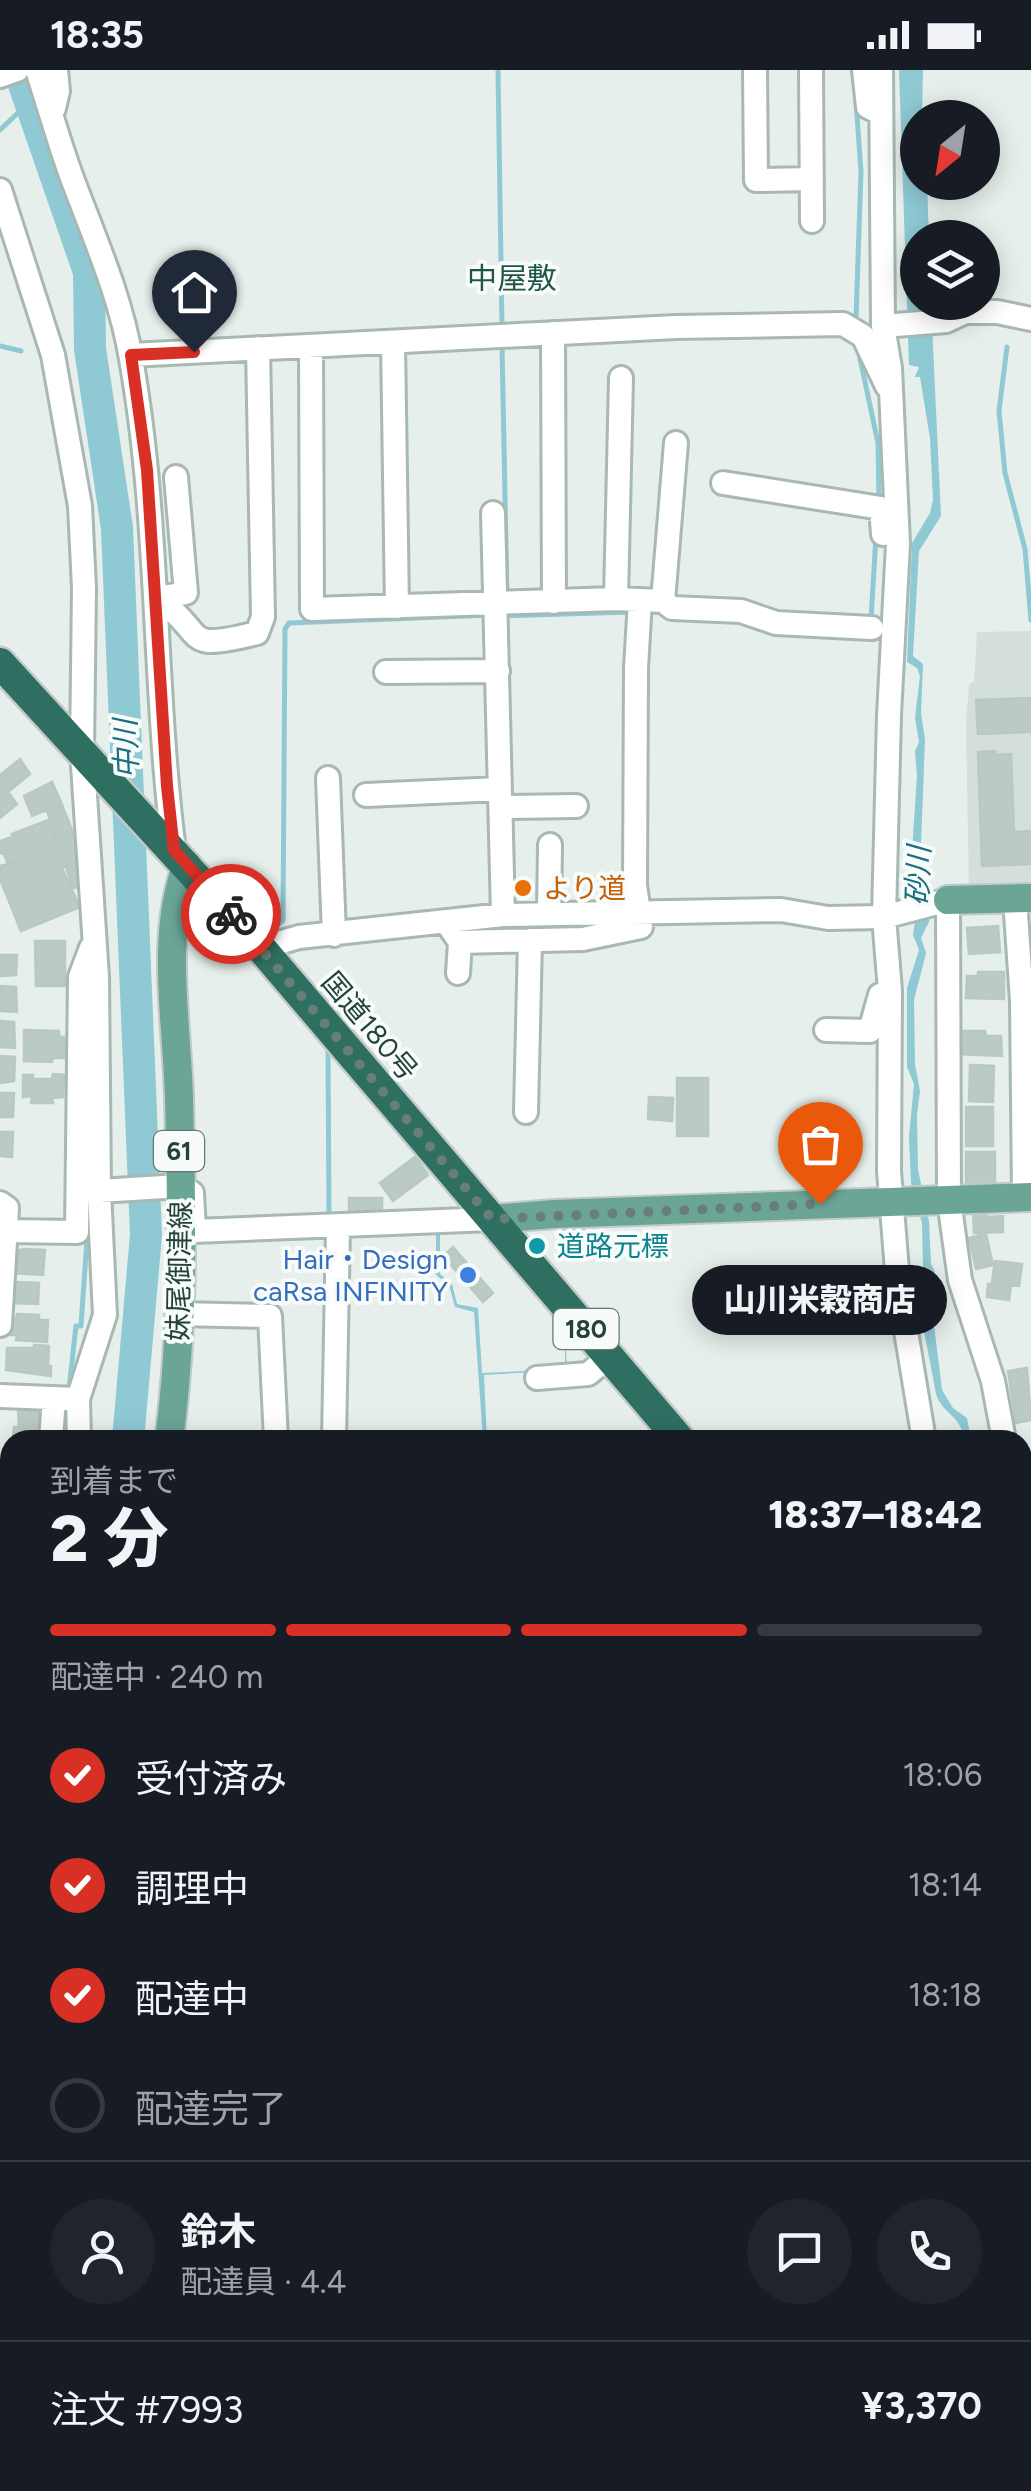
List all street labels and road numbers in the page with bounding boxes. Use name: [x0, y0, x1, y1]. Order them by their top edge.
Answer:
street label: 国道180号: [315, 965, 425, 1087]
road number: 61: [154, 1131, 204, 1171]
street label: 妹尾御津線: [161, 1201, 197, 1341]
road number: 180: [554, 1309, 618, 1349]

